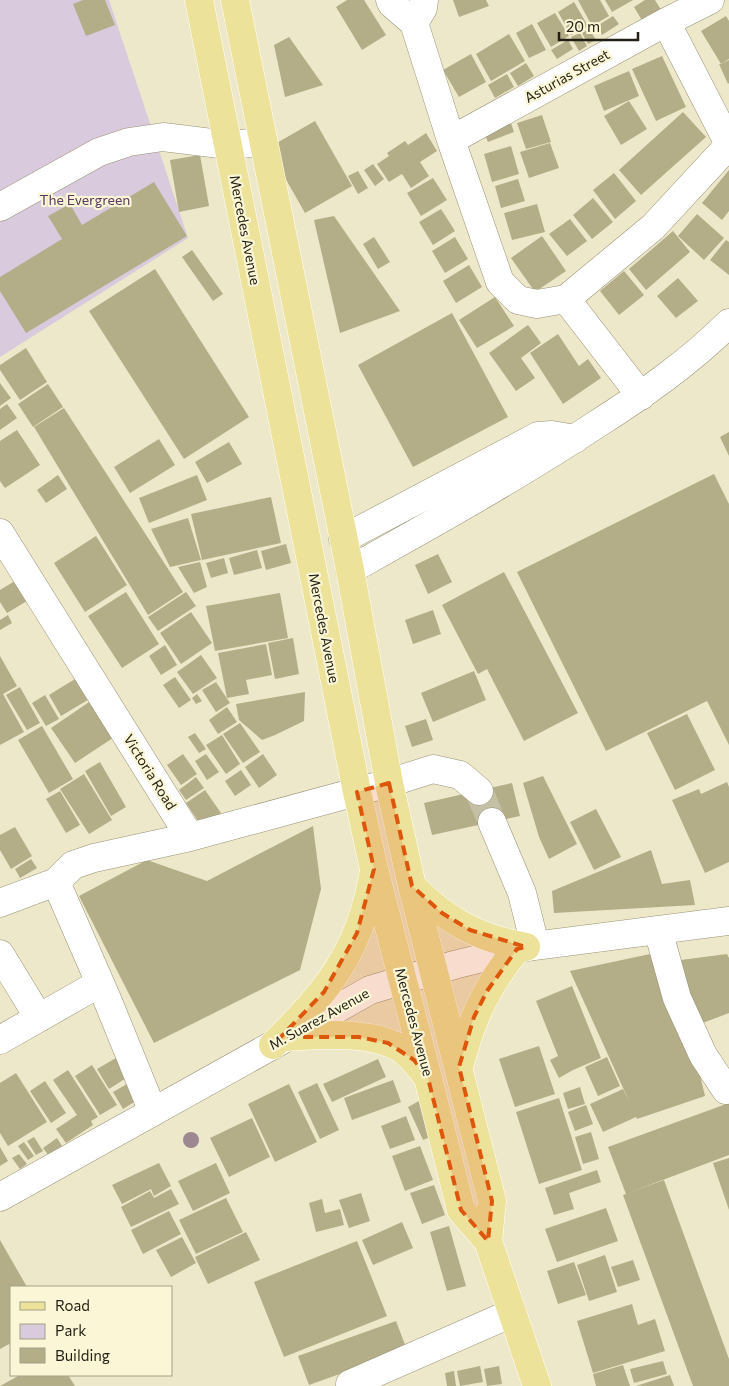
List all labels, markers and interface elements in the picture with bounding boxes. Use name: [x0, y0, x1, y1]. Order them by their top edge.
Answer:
scale bar: [559, 10, 638, 42]
text: 20 m: [566, 17, 600, 35]
street label: Asturias Street: [521, 45, 613, 106]
street label: Mercedes Avenue: [226, 174, 264, 286]
park label: The Evergreen: [40, 191, 130, 208]
street label: Mercedes Avenue: [305, 572, 343, 684]
street label: Victoria Road: [120, 731, 180, 813]
street label: Mercedes Avenue: [392, 966, 437, 1078]
street label: M. Suarez Avenue: [266, 984, 372, 1053]
legend: [10, 1286, 172, 1376]
text: Road: [55, 1296, 90, 1314]
text: Park: [55, 1321, 86, 1339]
text: Building: [55, 1346, 110, 1364]

